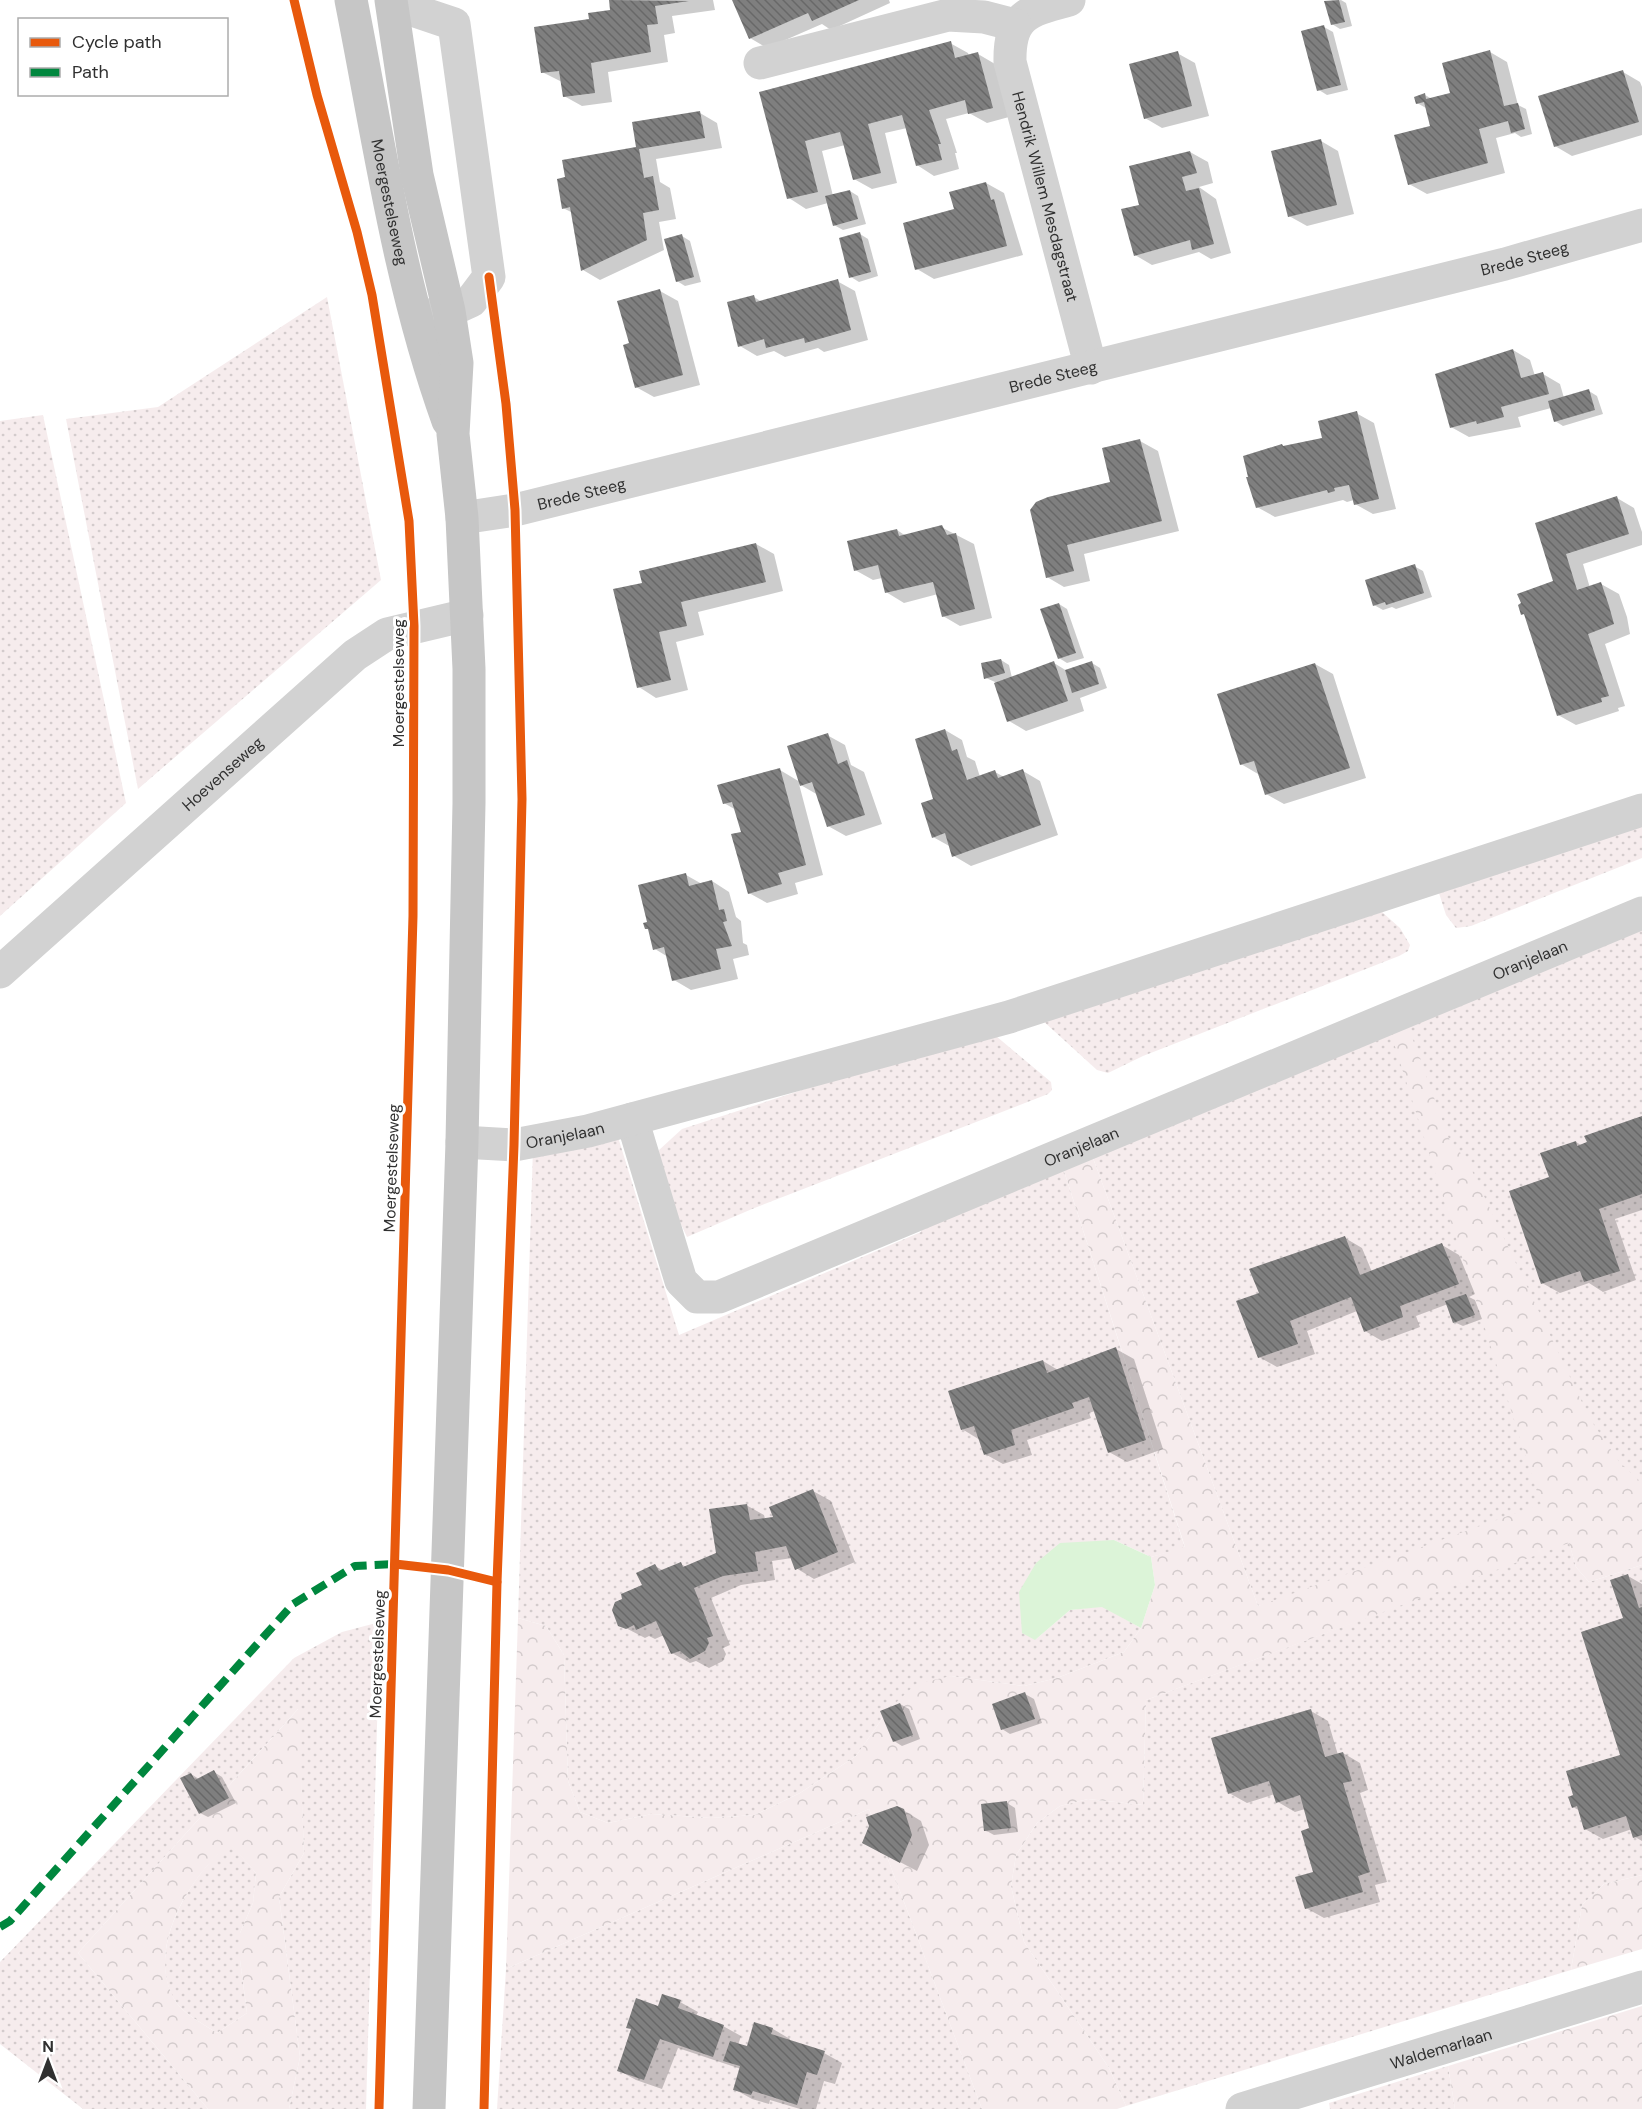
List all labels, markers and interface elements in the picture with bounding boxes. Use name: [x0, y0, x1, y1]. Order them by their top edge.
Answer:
legend: [18, 18, 228, 96]
text: Cycle path: [72, 30, 162, 54]
text: Path: [72, 60, 109, 84]
street label: Hendrik Willem Mesdagstraat: [1007, 89, 1083, 304]
street label: Moergestelseweg: [366, 137, 413, 268]
street label: Brede Steeg: [1479, 236, 1571, 281]
street label: Brede Steeg: [1007, 356, 1100, 398]
street label: Brede Steeg: [535, 473, 628, 515]
street label: Moergestelseweg: [388, 619, 409, 747]
street label: Hoevenseweg: [177, 732, 268, 816]
street label: Oranjelaan: [1489, 935, 1571, 985]
street label: Moergestelseweg: [379, 1103, 404, 1233]
street label: Oranjelaan: [524, 1117, 607, 1154]
street label: Oranjelaan: [1041, 1122, 1122, 1172]
street label: Moergestelseweg: [365, 1589, 390, 1719]
street label: Waldemarlaan: [1388, 2023, 1495, 2074]
north arrow: [18, 2031, 78, 2091]
text: N: [42, 2036, 54, 2057]

